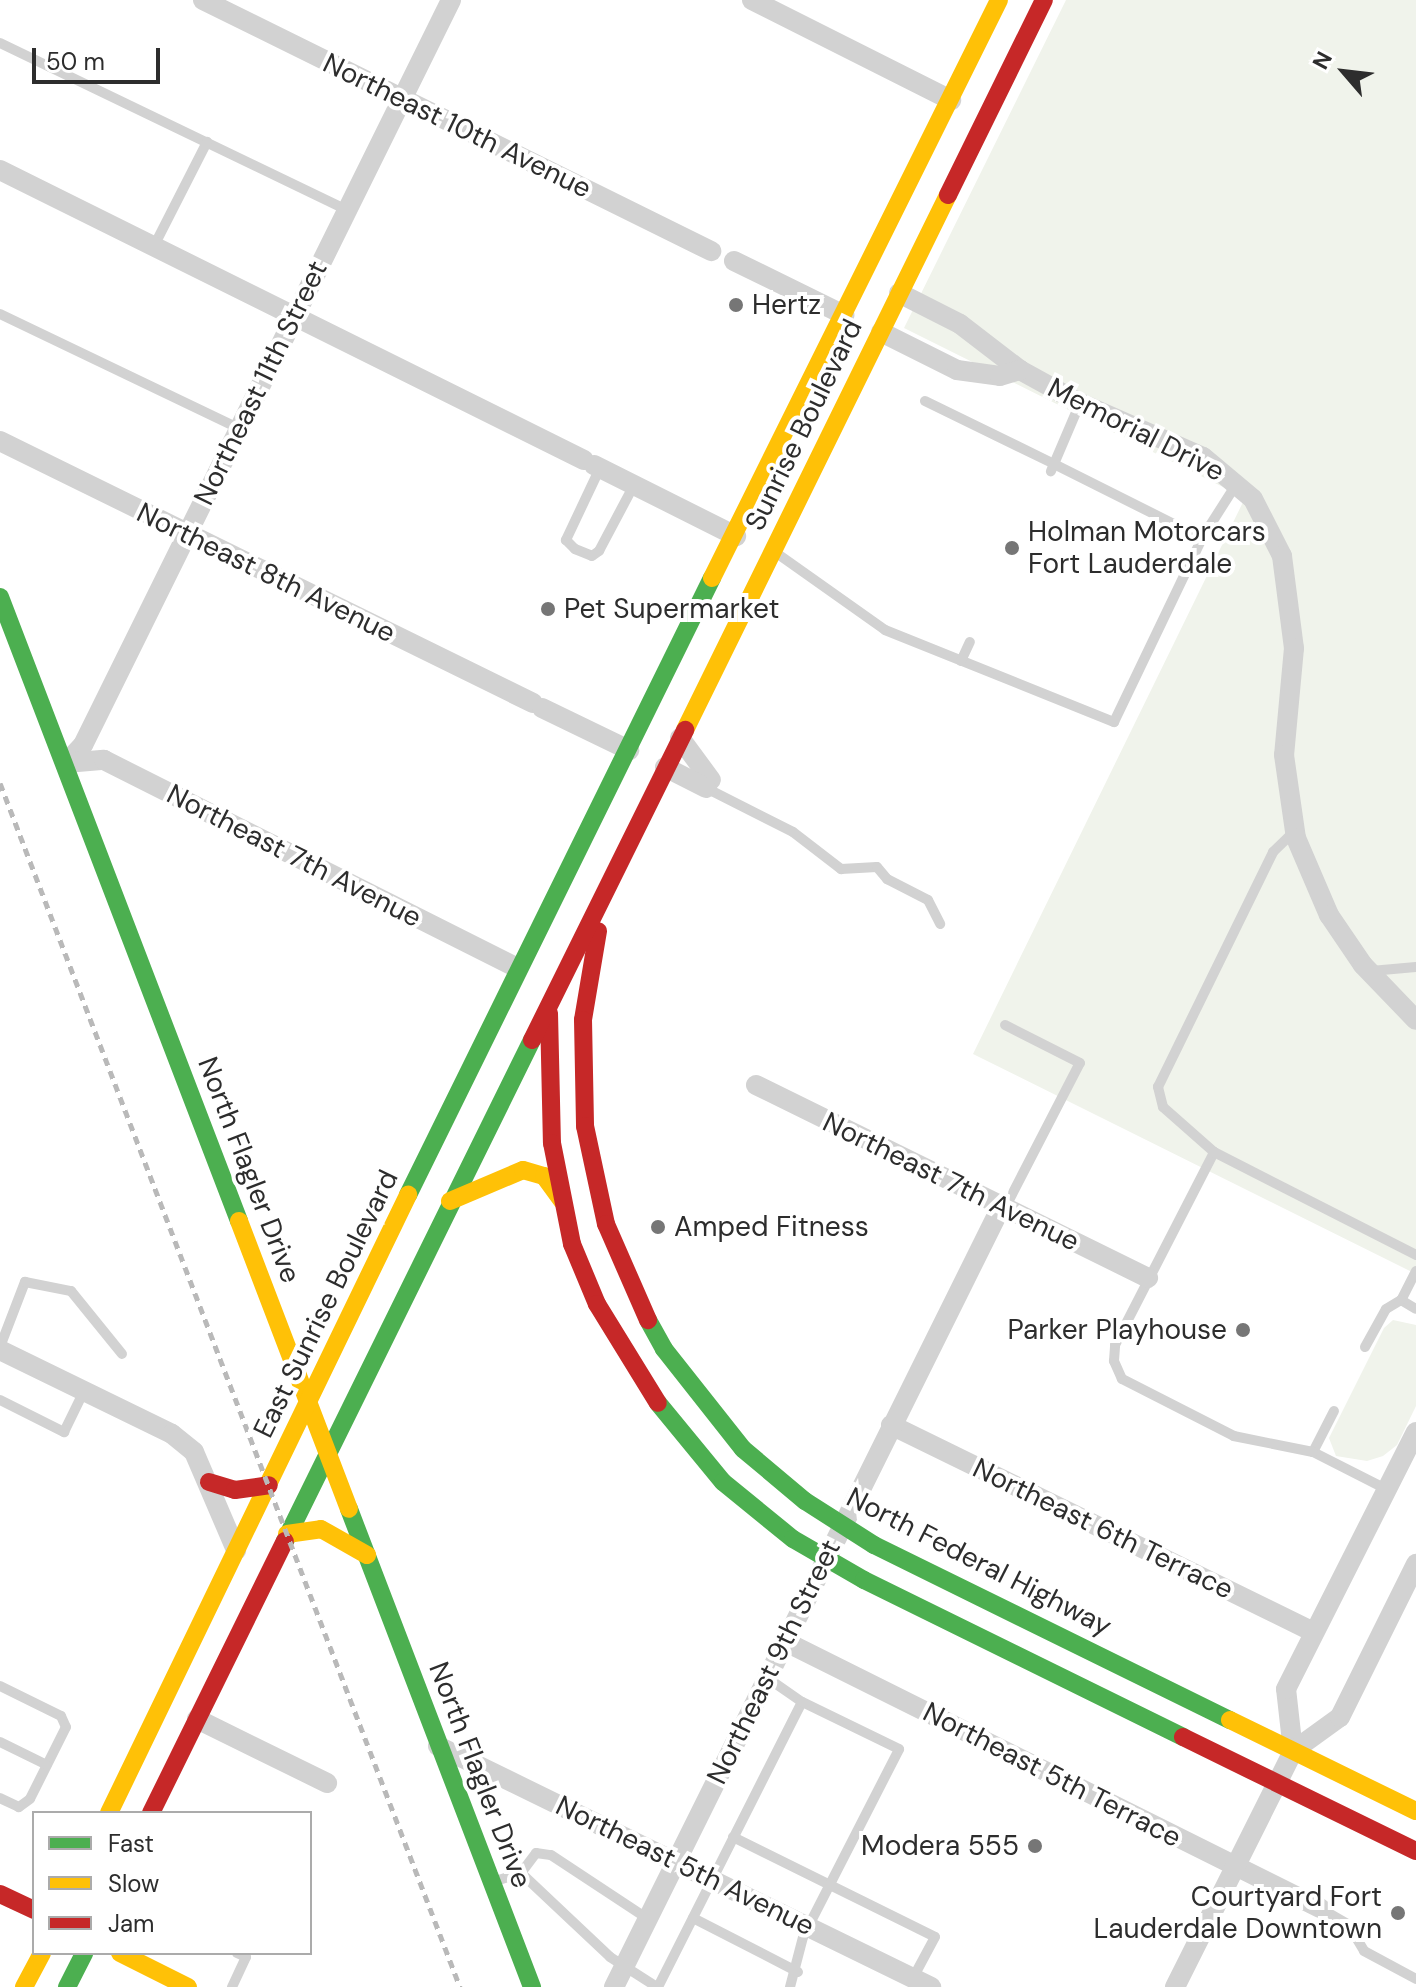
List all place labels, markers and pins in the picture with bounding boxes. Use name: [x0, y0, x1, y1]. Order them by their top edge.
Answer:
place label: Hertz: [752, 288, 821, 322]
marker: Hertz: [727, 296, 745, 314]
place label: Holman Motorcars Fort Lauderdale: [1028, 515, 1266, 581]
marker: Holman Motorcars Fort Lauderdale: [1003, 539, 1021, 557]
place label: Pet Supermarket: [564, 592, 779, 626]
marker: Pet Supermarket: [539, 600, 557, 618]
place label: Amped Fitness: [674, 1210, 869, 1244]
marker: Amped Fitness: [649, 1218, 667, 1236]
place label: Parker Playhouse: [1007, 1313, 1227, 1347]
marker: Parker Playhouse: [1234, 1321, 1252, 1339]
place label: Modera 555: [861, 1829, 1019, 1863]
marker: Modera 555: [1026, 1837, 1044, 1855]
place label: Courtyard Fort Lauderdale Downtown: [1093, 1880, 1382, 1946]
marker: Courtyard Fort Lauderdale Downtown: [1389, 1904, 1407, 1922]

